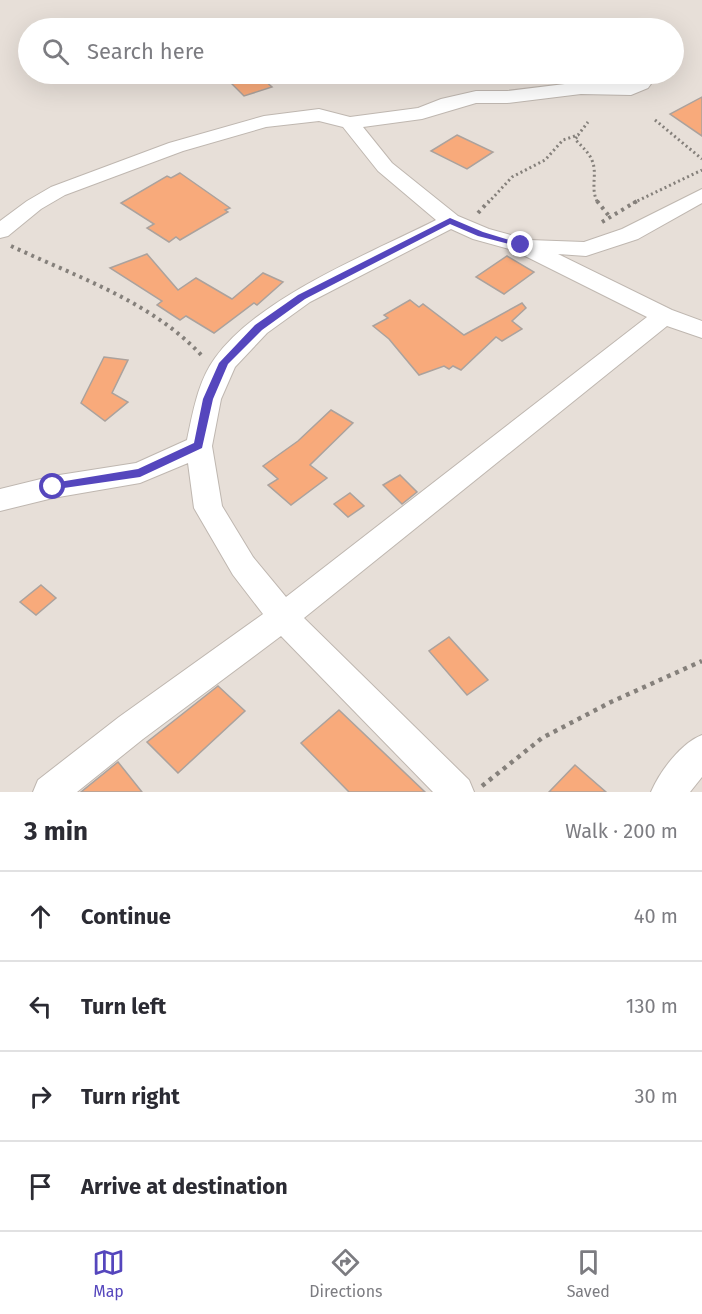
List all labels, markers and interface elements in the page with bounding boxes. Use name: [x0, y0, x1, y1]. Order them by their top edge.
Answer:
search box: [18, 18, 684, 84]
icon: search: [39, 35, 72, 68]
text: Search here: [87, 38, 205, 65]
route end: [507, 231, 533, 257]
route start: [39, 473, 65, 499]
text: 3 min: [24, 816, 88, 847]
text: Walk · 200 m: [565, 819, 678, 843]
icon: ahead: [24, 900, 57, 933]
text: Continue: [81, 903, 171, 930]
text: 40 m: [634, 904, 678, 928]
icon: left: [24, 990, 57, 1023]
text: Turn left: [81, 993, 166, 1020]
text: 130 m: [626, 994, 678, 1018]
icon: right: [24, 1080, 57, 1113]
text: Turn right: [81, 1083, 180, 1110]
text: 30 m: [634, 1084, 678, 1108]
icon: arrive: [24, 1170, 57, 1203]
text: Arrive at destination: [81, 1173, 288, 1200]
tab: Map: [92, 1246, 125, 1301]
tab: Directions: [309, 1246, 383, 1301]
tab: Saved: [567, 1246, 610, 1301]

